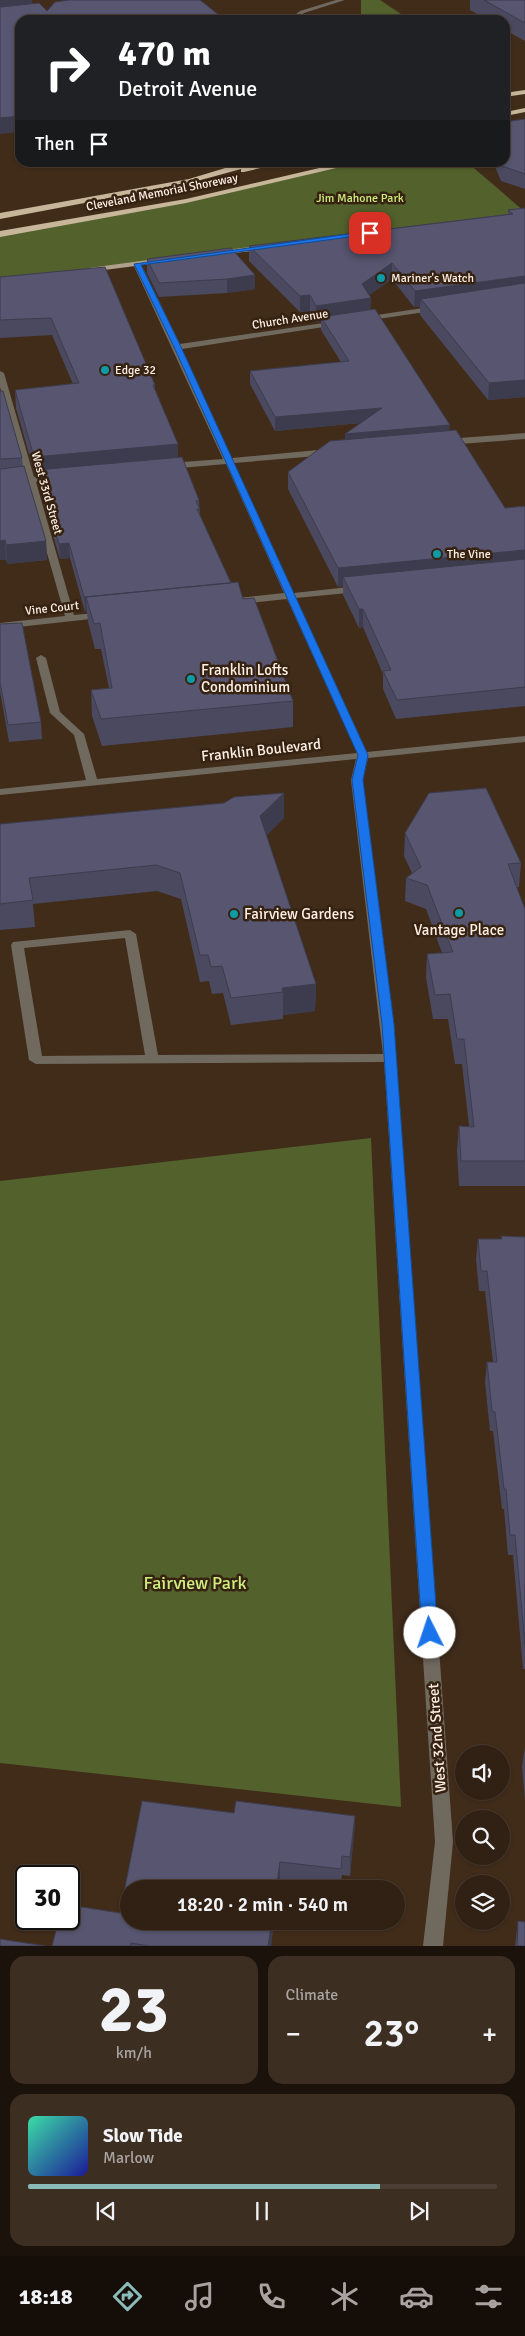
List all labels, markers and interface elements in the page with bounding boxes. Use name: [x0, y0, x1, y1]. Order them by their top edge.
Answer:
text: 470 m: [118, 32, 211, 75]
icon: right: [35, 35, 100, 100]
text: Detroit Avenue: [118, 75, 257, 102]
icon: arrive: [85, 130, 113, 158]
text: Then: [35, 132, 75, 156]
street label: Cleveland Memorial Shoreway: [85, 170, 240, 215]
park label: Jim Mahone Park: [316, 191, 404, 206]
pin: [349, 212, 391, 254]
icon: arrive: [356, 219, 384, 247]
place label: Mariner's Watch: [391, 271, 474, 286]
marker: Mariner's Watch: [375, 272, 387, 284]
street label: Church Avenue: [251, 306, 329, 333]
place label: Edge 32: [115, 363, 156, 378]
marker: Edge 32: [99, 364, 111, 376]
street label: West 33rd Street: [28, 450, 65, 536]
place label: The Vine: [447, 547, 491, 562]
marker: The Vine: [431, 548, 443, 560]
street label: Vine Court: [24, 598, 80, 619]
place label: Franklin Lofts Condominium: [201, 661, 290, 696]
marker: Franklin Lofts Condominium: [185, 673, 197, 685]
street label: Franklin Boulevard: [200, 735, 322, 765]
place label: Fairview Gardens: [244, 905, 354, 923]
marker: Vantage Place: [453, 907, 465, 919]
marker: Fairview Gardens: [228, 908, 240, 920]
place label: Vantage Place: [414, 921, 504, 939]
park label: Fairview Park: [143, 1572, 247, 1594]
position arrow: [403, 1606, 455, 1658]
street label: West 32nd Street: [424, 1683, 450, 1793]
map controls: [455, 1745, 510, 1930]
button: sound: [455, 1745, 510, 1800]
button: search: [455, 1810, 510, 1865]
speed limit sign: 30: [15, 1865, 80, 1930]
button: layers: [455, 1875, 510, 1930]
text: 18:20 · 2 min · 540 m: [177, 1893, 348, 1917]
text: 23: [99, 1970, 169, 2050]
text: Climate: [286, 1985, 338, 2005]
text: 23°: [363, 2010, 419, 2057]
text: −: [286, 2017, 301, 2051]
text: +: [482, 2017, 497, 2051]
text: km/h: [116, 2043, 152, 2063]
text: Slow Tide: [103, 2124, 183, 2148]
text: Marlow: [103, 2148, 154, 2168]
icon: previous: [92, 2197, 120, 2225]
icon: pause: [248, 2197, 276, 2225]
icon: next: [405, 2197, 433, 2225]
icon: directions: [110, 2279, 145, 2314]
icon: music: [182, 2279, 217, 2314]
icon: phone: [254, 2279, 289, 2314]
icon: climate: [327, 2279, 362, 2314]
icon: car: [399, 2279, 434, 2314]
icon: filters: [471, 2279, 506, 2314]
text: 18:18: [19, 2283, 73, 2310]

